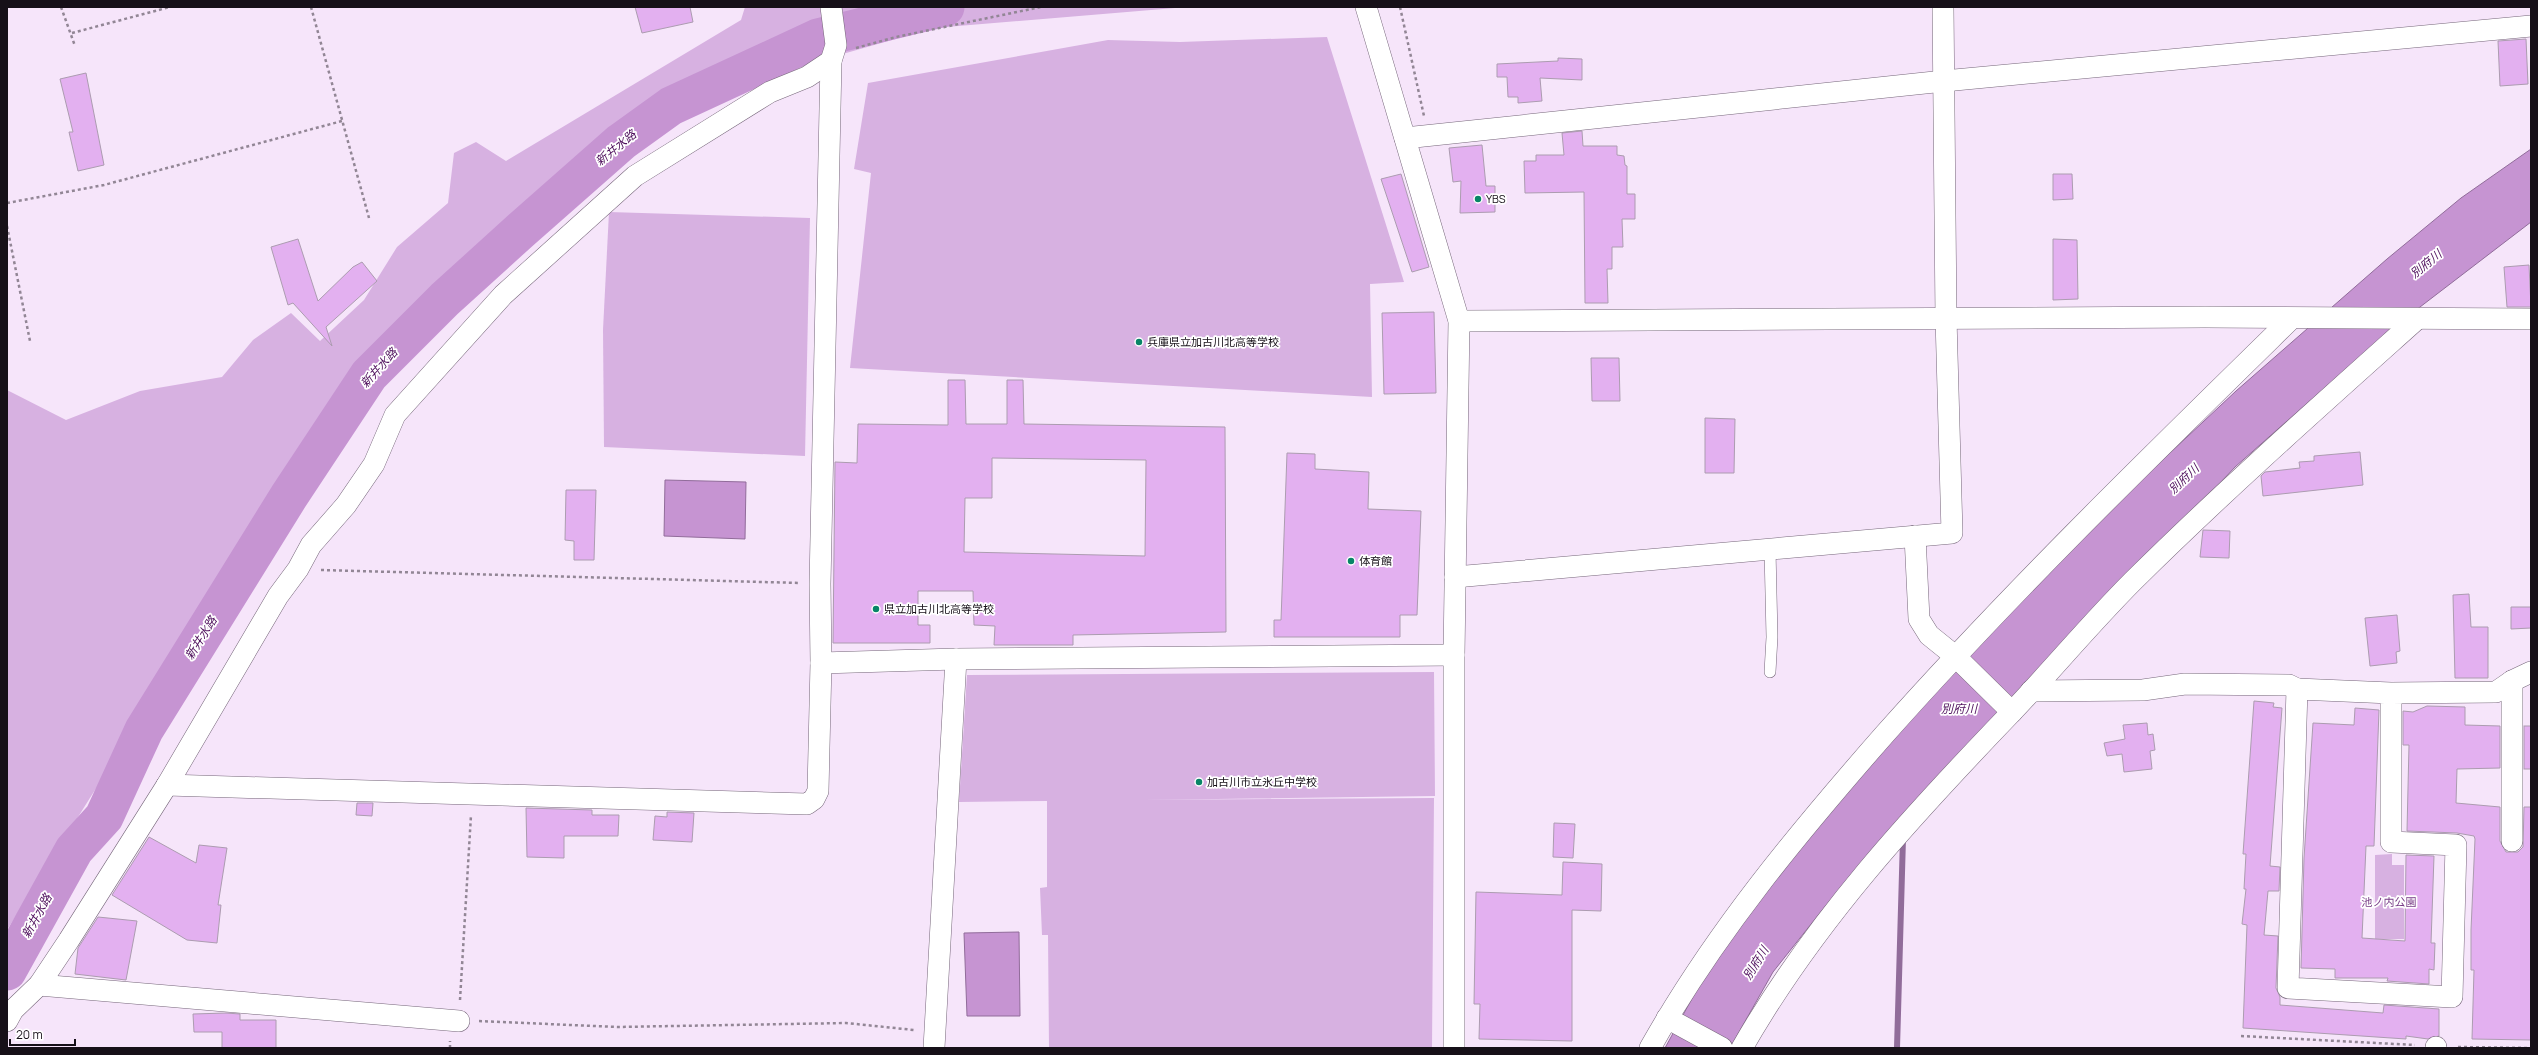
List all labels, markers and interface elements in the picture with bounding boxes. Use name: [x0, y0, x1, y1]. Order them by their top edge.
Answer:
water label: 新井水路: [592, 125, 640, 169]
place label: YBS: [1486, 191, 1506, 206]
marker: YBS: [1473, 194, 1483, 204]
water label: 別府川: [2406, 244, 2447, 282]
place label: 兵庫県立加古川北高等学校: [1147, 334, 1279, 349]
marker: 兵庫県立加古川北高等学校: [1134, 337, 1144, 347]
water label: 新井水路: [356, 343, 402, 391]
water label: 別府川: [2165, 459, 2204, 497]
place label: 体育館: [1359, 553, 1392, 568]
marker: 体育館: [1346, 556, 1356, 566]
place label: 県立加古川北高等学校: [884, 601, 994, 616]
marker: 県立加古川北高等学校: [871, 604, 881, 614]
water label: 新井水路: [181, 612, 221, 663]
water label: 別府川: [1941, 700, 1979, 717]
place label: 加古川市立氷丘中学校: [1207, 774, 1317, 789]
marker: 加古川市立氷丘中学校: [1194, 777, 1204, 787]
water label: 新井水路: [17, 890, 56, 941]
park label: 池ノ内公園: [2362, 894, 2417, 909]
water label: 別府川: [1739, 941, 1773, 983]
scale bar: [10, 1021, 75, 1047]
text: 20 m: [16, 1026, 43, 1043]

